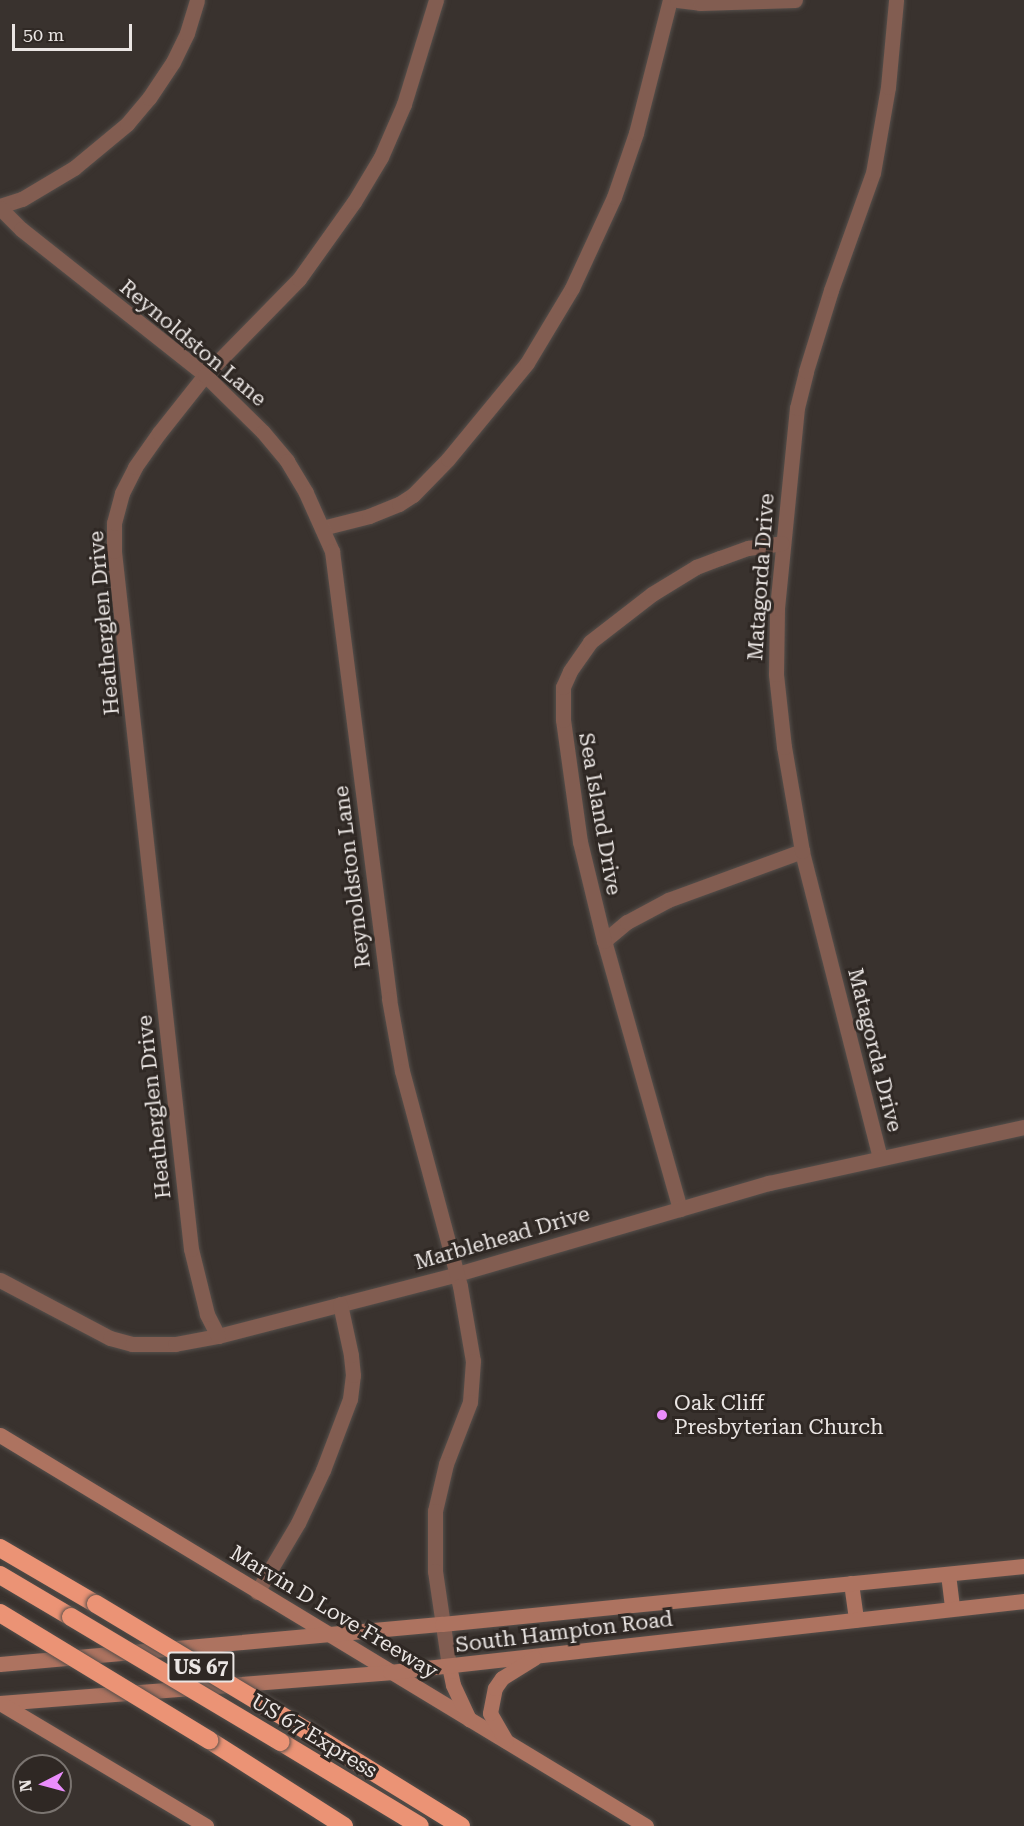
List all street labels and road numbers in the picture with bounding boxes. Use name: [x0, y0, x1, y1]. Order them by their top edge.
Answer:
street label: Reynoldston Lane: [115, 274, 271, 412]
street label: Matagorda Drive: [743, 492, 779, 662]
street label: Heatherglen Drive: [83, 530, 125, 716]
street label: Sea Island Drive: [573, 731, 627, 897]
street label: Reynoldston Lane: [328, 784, 376, 970]
street label: Matagorda Drive: [842, 966, 908, 1134]
street label: Heatherglen Drive: [132, 1014, 176, 1200]
street label: Marblehead Drive: [412, 1201, 592, 1275]
street label: Marvin D Love Freeway: [226, 1540, 442, 1684]
street label: South Hampton Road: [454, 1606, 674, 1658]
road number: US 67: [166, 1650, 236, 1684]
street label: US 67 Express: [246, 1688, 382, 1784]

